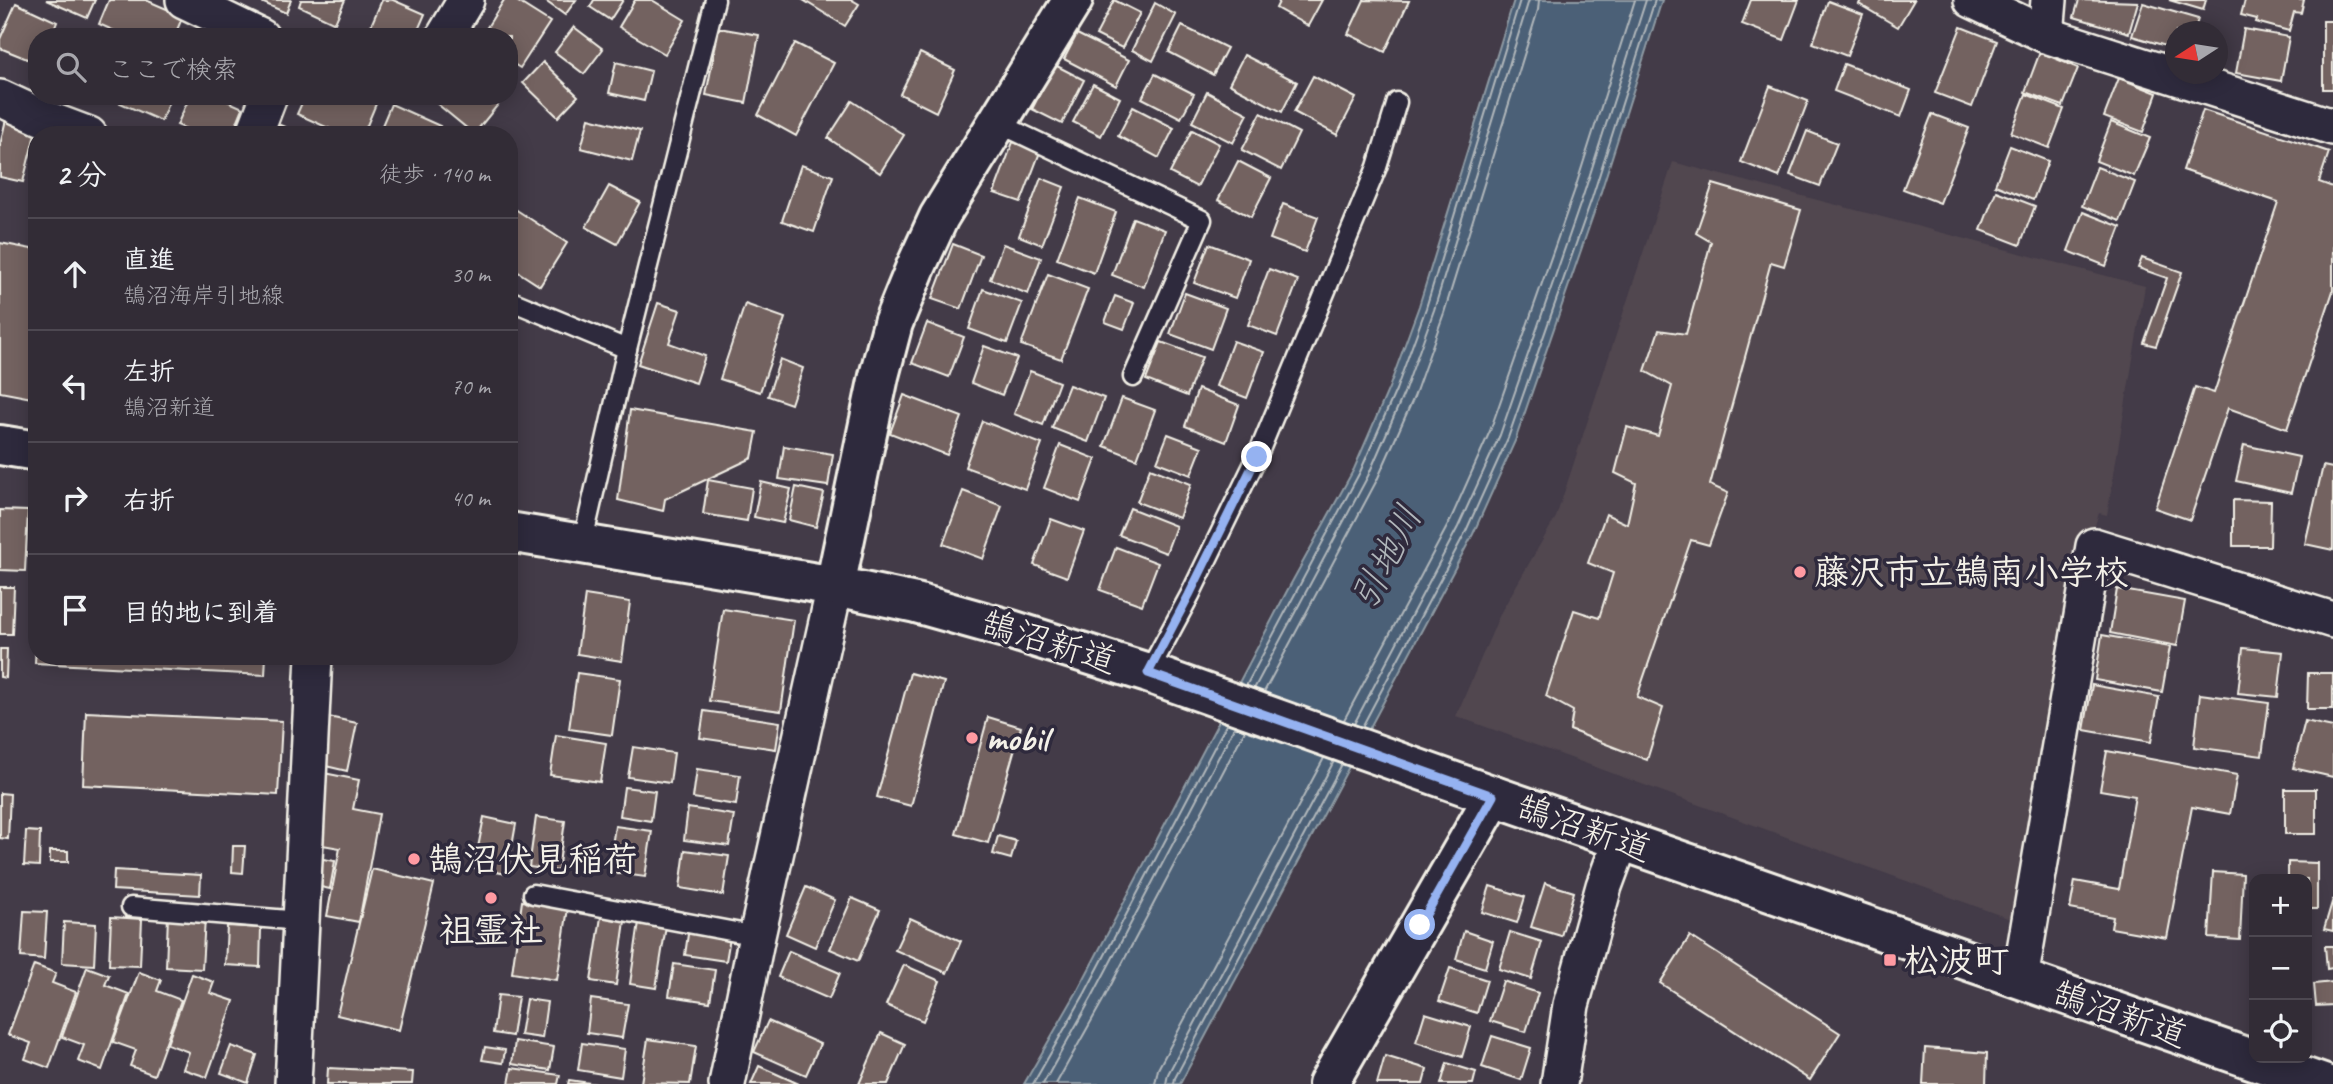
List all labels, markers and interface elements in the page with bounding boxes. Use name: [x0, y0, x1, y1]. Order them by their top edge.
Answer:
north arrow: [2165, 21, 2228, 84]
search box: [28, 28, 518, 105]
icon: search: [52, 48, 90, 86]
text: ここで検索: [108, 53, 238, 86]
text: 2 分: [56, 156, 107, 194]
text: 徒歩 · 140 m: [379, 160, 490, 189]
text: 直進: [123, 243, 175, 276]
icon: ahead: [56, 255, 94, 293]
text: 30 m: [451, 260, 490, 289]
text: 鵠沼海岸引地線: [123, 281, 284, 310]
text: 左折: [123, 355, 175, 388]
icon: left: [56, 367, 94, 405]
text: 70 m: [451, 372, 490, 401]
text: 鵠沼新道: [123, 393, 215, 422]
route end: [1241, 441, 1272, 472]
icon: right: [56, 479, 94, 517]
text: 右折: [123, 484, 175, 517]
text: 40 m: [451, 484, 490, 513]
water label: 引地川: [1340, 497, 1432, 617]
place label: 藤沢市立鵠南小学校: [1814, 550, 2129, 595]
marker: 藤沢市立鵠南小学校: [1792, 564, 1808, 580]
icon: arrive: [56, 591, 94, 629]
text: 目的地に到着: [123, 596, 279, 629]
street label: 鵠沼新道: [975, 600, 1123, 684]
place label: mobil: [986, 716, 1055, 761]
marker: mobil: [964, 730, 980, 746]
street label: 鵠沼新道: [1510, 784, 1658, 872]
place label: 鵠沼伏見稲荷: [428, 837, 638, 882]
marker: 鵠沼伏見稲荷: [406, 851, 422, 867]
map controls: [2249, 874, 2312, 1063]
button: +: [2249, 874, 2312, 937]
marker: 祖霊社: [483, 890, 499, 906]
place label: 祖霊社: [438, 908, 544, 953]
route start: [1404, 909, 1435, 940]
button: −: [2249, 937, 2312, 1000]
place label: 松波町: [1904, 938, 2009, 983]
marker: 松波町: [1882, 952, 1898, 968]
street label: 鵠沼新道: [2046, 970, 2194, 1058]
button: locate: [2249, 1000, 2312, 1063]

